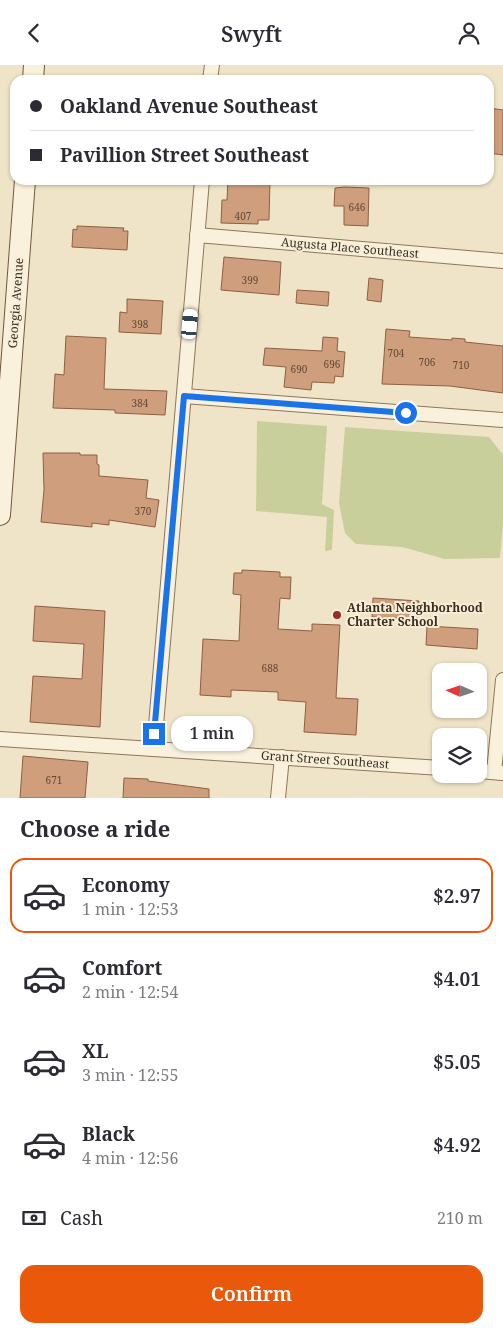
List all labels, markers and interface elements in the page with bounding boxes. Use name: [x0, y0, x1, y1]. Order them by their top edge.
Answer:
text: Swyft: [221, 18, 282, 48]
icon: back: [20, 19, 48, 47]
icon: person: [455, 19, 483, 47]
text: Oakland Avenue Southeast: [60, 93, 318, 119]
text: Pavillion Street Southeast: [60, 142, 309, 168]
house number: 646: [349, 200, 366, 214]
house number: 407: [235, 209, 252, 223]
street label: Augusta Place Southeast: [280, 233, 420, 262]
street label: Georgia Avenue: [4, 257, 27, 349]
house number: 399: [242, 273, 258, 287]
car: [181, 308, 198, 340]
house number: 398: [132, 317, 149, 331]
house number: 704: [388, 346, 405, 360]
house number: 706: [419, 355, 436, 369]
house number: 696: [324, 357, 341, 371]
house number: 710: [453, 358, 470, 372]
house number: 690: [291, 362, 308, 376]
house number: 384: [132, 396, 149, 410]
route start: [395, 402, 417, 424]
house number: 370: [135, 504, 152, 518]
place label: Atlanta Neighborhood Charter School: [347, 599, 483, 630]
marker: Atlanta Neighborhood Charter School: [331, 609, 343, 621]
house number: 688: [262, 661, 279, 675]
north arrow: [432, 663, 488, 717]
map controls: [432, 663, 487, 783]
callout: 1 min: [172, 717, 254, 751]
text: 1 min: [190, 722, 234, 744]
route end: [143, 723, 165, 745]
button: layers: [432, 728, 487, 783]
street label: Grant Street Southeast: [261, 747, 390, 772]
house number: 671: [46, 773, 62, 787]
text: Choose a ride: [20, 813, 170, 843]
text: Economy: [82, 872, 170, 898]
icon: car: [22, 873, 67, 918]
text: $2.97: [433, 883, 481, 909]
text: 1 min · 12:53: [82, 898, 178, 920]
text: Comfort: [82, 955, 162, 981]
icon: car: [22, 956, 67, 1001]
text: $4.01: [433, 966, 481, 992]
text: 2 min · 12:54: [82, 981, 178, 1003]
text: XL: [82, 1038, 108, 1064]
icon: car: [22, 1039, 67, 1084]
text: $5.05: [433, 1049, 481, 1075]
text: 3 min · 12:55: [82, 1064, 178, 1086]
text: Black: [82, 1121, 135, 1147]
icon: car: [22, 1122, 67, 1167]
text: $4.92: [433, 1132, 481, 1158]
text: 4 min · 12:56: [82, 1147, 178, 1169]
icon: cash: [20, 1204, 48, 1232]
text: Cash: [60, 1205, 103, 1231]
text: 210 m: [437, 1207, 483, 1229]
button: Confirm: [20, 1265, 483, 1323]

